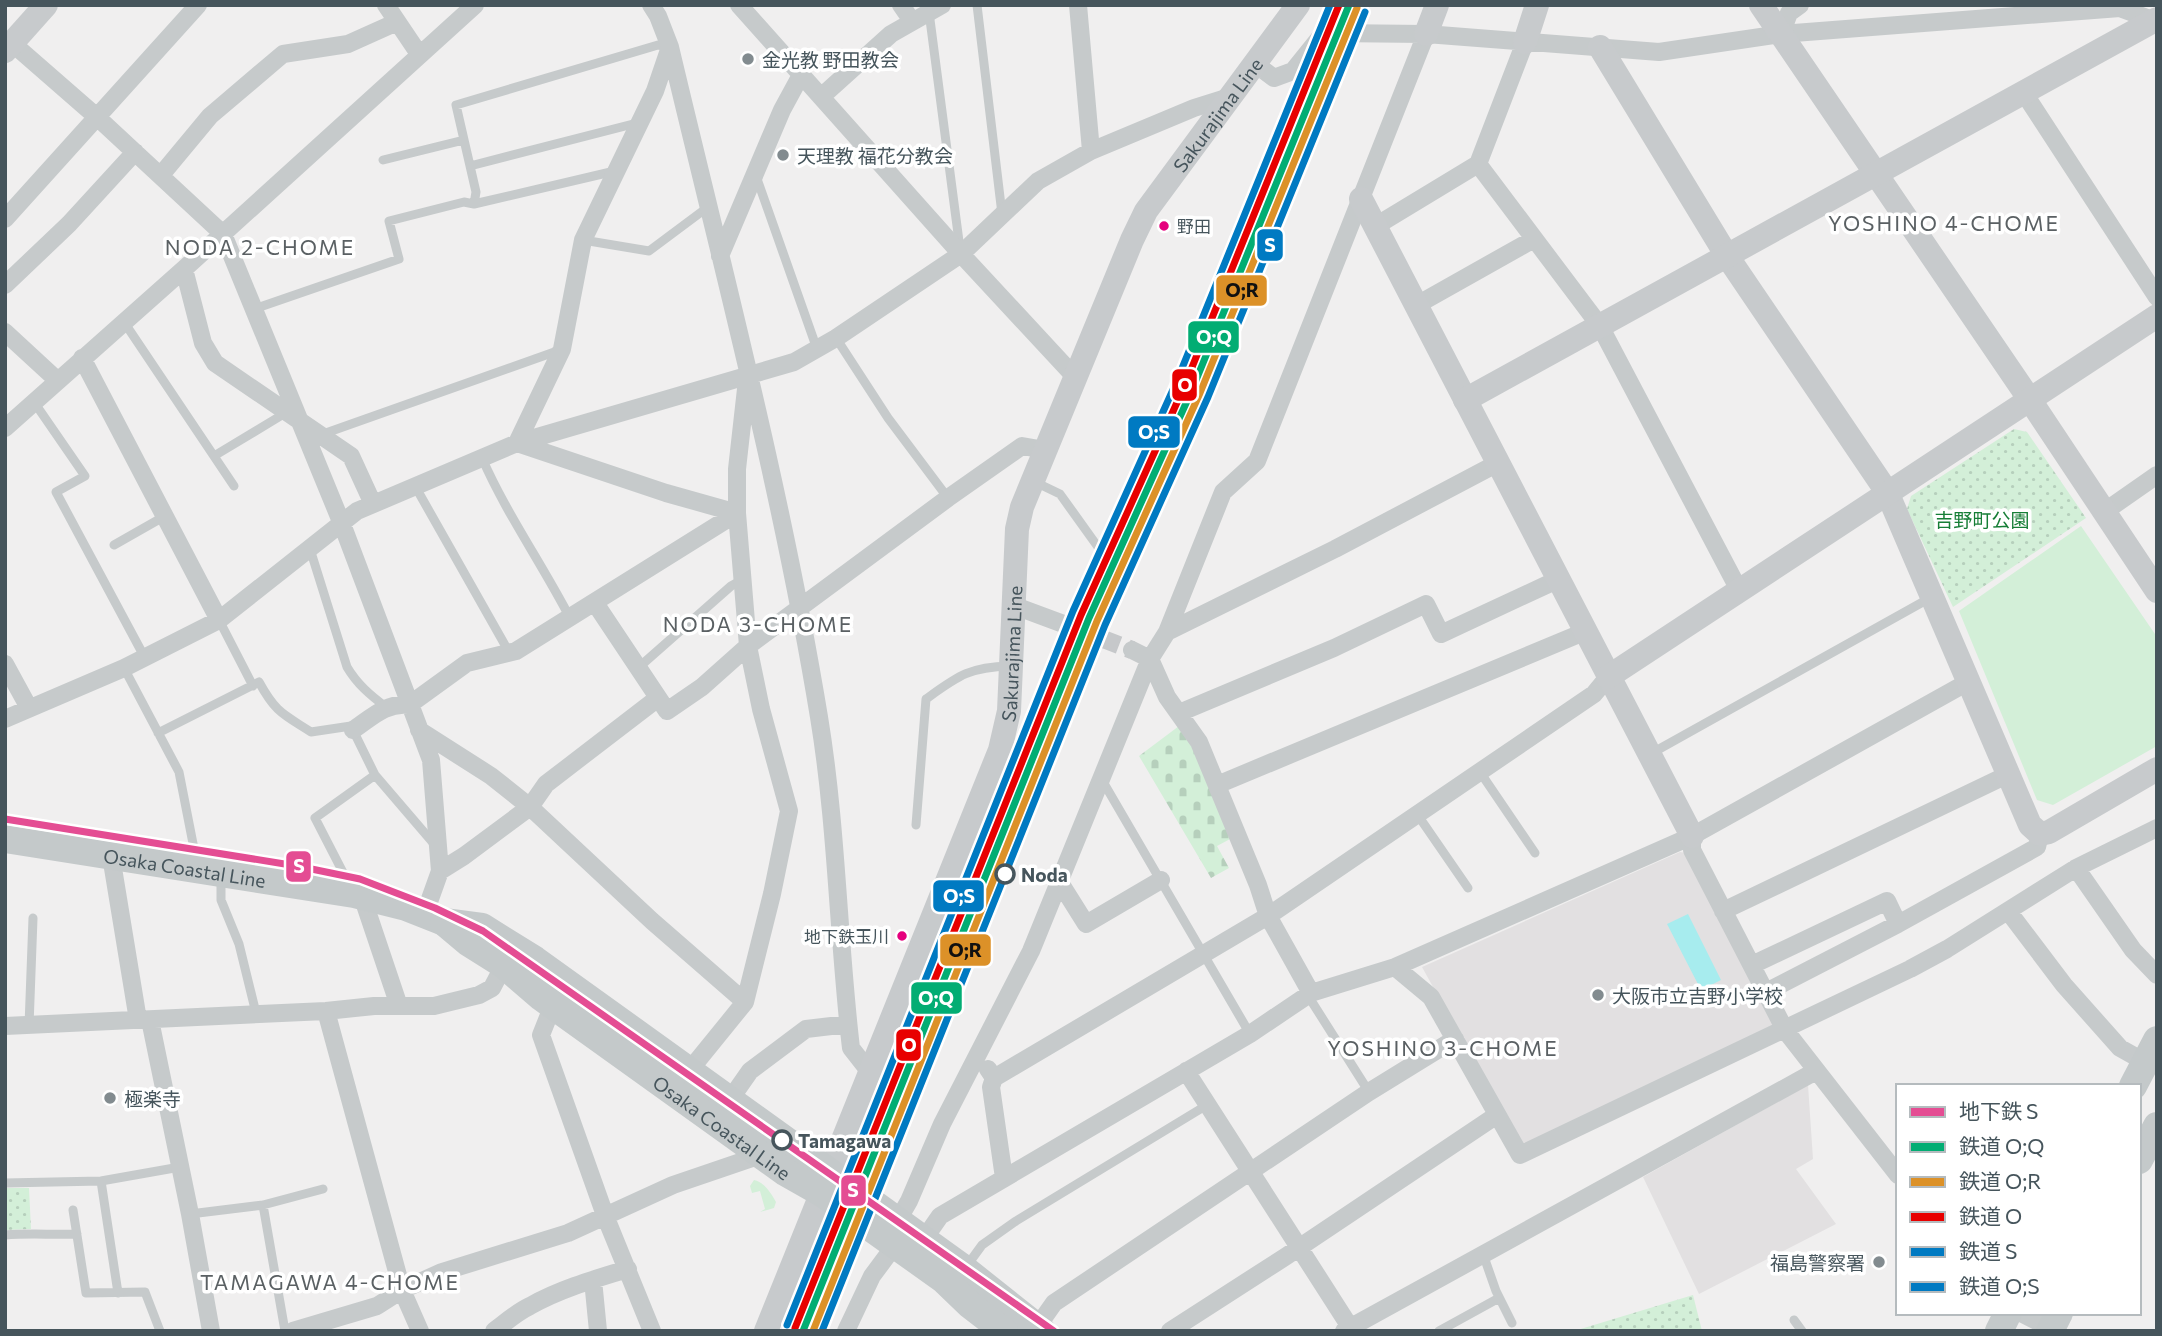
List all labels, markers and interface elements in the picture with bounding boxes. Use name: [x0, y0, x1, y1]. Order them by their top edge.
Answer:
place label: 金光教 野田教会: [762, 48, 899, 71]
marker: 金光教 野田教会: [740, 51, 756, 67]
street label: Sakurajima Line: [1168, 53, 1267, 176]
place label: 天理教 福花分教会: [797, 144, 953, 167]
marker: 天理教 福花分教会: [775, 147, 791, 163]
district label: YOSHINO 4-CHOME: [1828, 210, 2060, 235]
place label: 野田: [1177, 216, 1211, 237]
marker: 野田: [1157, 219, 1171, 233]
line badge: S: [1256, 228, 1284, 262]
text: S: [1264, 233, 1276, 256]
district label: NODA 2-CHOME: [165, 234, 355, 259]
line badge: O;R: [1215, 274, 1268, 307]
text: O;R: [1225, 278, 1259, 301]
line badge: O;Q: [1187, 320, 1240, 354]
text: O;Q: [1196, 325, 1232, 348]
line badge: O: [1171, 368, 1198, 402]
text: O: [1177, 373, 1193, 396]
line badge: O;S: [1127, 415, 1181, 449]
text: O;S: [1138, 420, 1170, 443]
park label: 吉野町公園: [1934, 508, 2030, 531]
street label: Sakurajima Line: [995, 585, 1026, 724]
district label: NODA 3-CHOME: [663, 611, 853, 636]
street label: Osaka Coastal Line: [102, 843, 267, 891]
line badge: S: [285, 850, 312, 883]
text: S: [293, 854, 305, 877]
place label: Noda: [1021, 863, 1068, 886]
marker: Noda: [995, 864, 1015, 884]
line badge: O;S: [932, 879, 985, 913]
text: O;S: [943, 884, 975, 907]
place label: 地下鉄玉川: [804, 926, 889, 947]
marker: 地下鉄玉川: [895, 929, 909, 943]
line badge: O;R: [939, 933, 992, 967]
text: O;R: [948, 938, 982, 961]
line badge: O;Q: [910, 981, 963, 1015]
place label: 大阪市立吉野小学校: [1612, 984, 1783, 1007]
text: O;Q: [918, 986, 954, 1009]
marker: 大阪市立吉野小学校: [1590, 987, 1606, 1003]
line badge: O: [895, 1028, 922, 1062]
text: O: [901, 1033, 917, 1056]
district label: YOSHINO 3-CHOME: [1327, 1035, 1559, 1060]
street label: Osaka Coastal Line: [649, 1070, 796, 1184]
legend: [1896, 1084, 2141, 1315]
place label: 極楽寺: [124, 1087, 181, 1110]
marker: 極楽寺: [102, 1090, 118, 1106]
text: 地下鉄 S: [1959, 1098, 2038, 1123]
place label: Tamagawa: [798, 1129, 891, 1152]
marker: Tamagawa: [772, 1130, 792, 1150]
text: 鉄道 O;Q: [1959, 1133, 2044, 1158]
text: 鉄道 O;R: [1959, 1168, 2041, 1193]
line badge: S: [840, 1174, 867, 1207]
text: S: [847, 1178, 859, 1201]
text: 鉄道 O: [1959, 1203, 2022, 1228]
text: 鉄道 S: [1959, 1238, 2017, 1263]
place label: 福島警察署: [1770, 1251, 1865, 1274]
marker: 福島警察署: [1871, 1254, 1887, 1270]
district label: TAMAGAWA 4-CHOME: [200, 1269, 460, 1294]
text: 鉄道 O;S: [1959, 1273, 2039, 1298]

